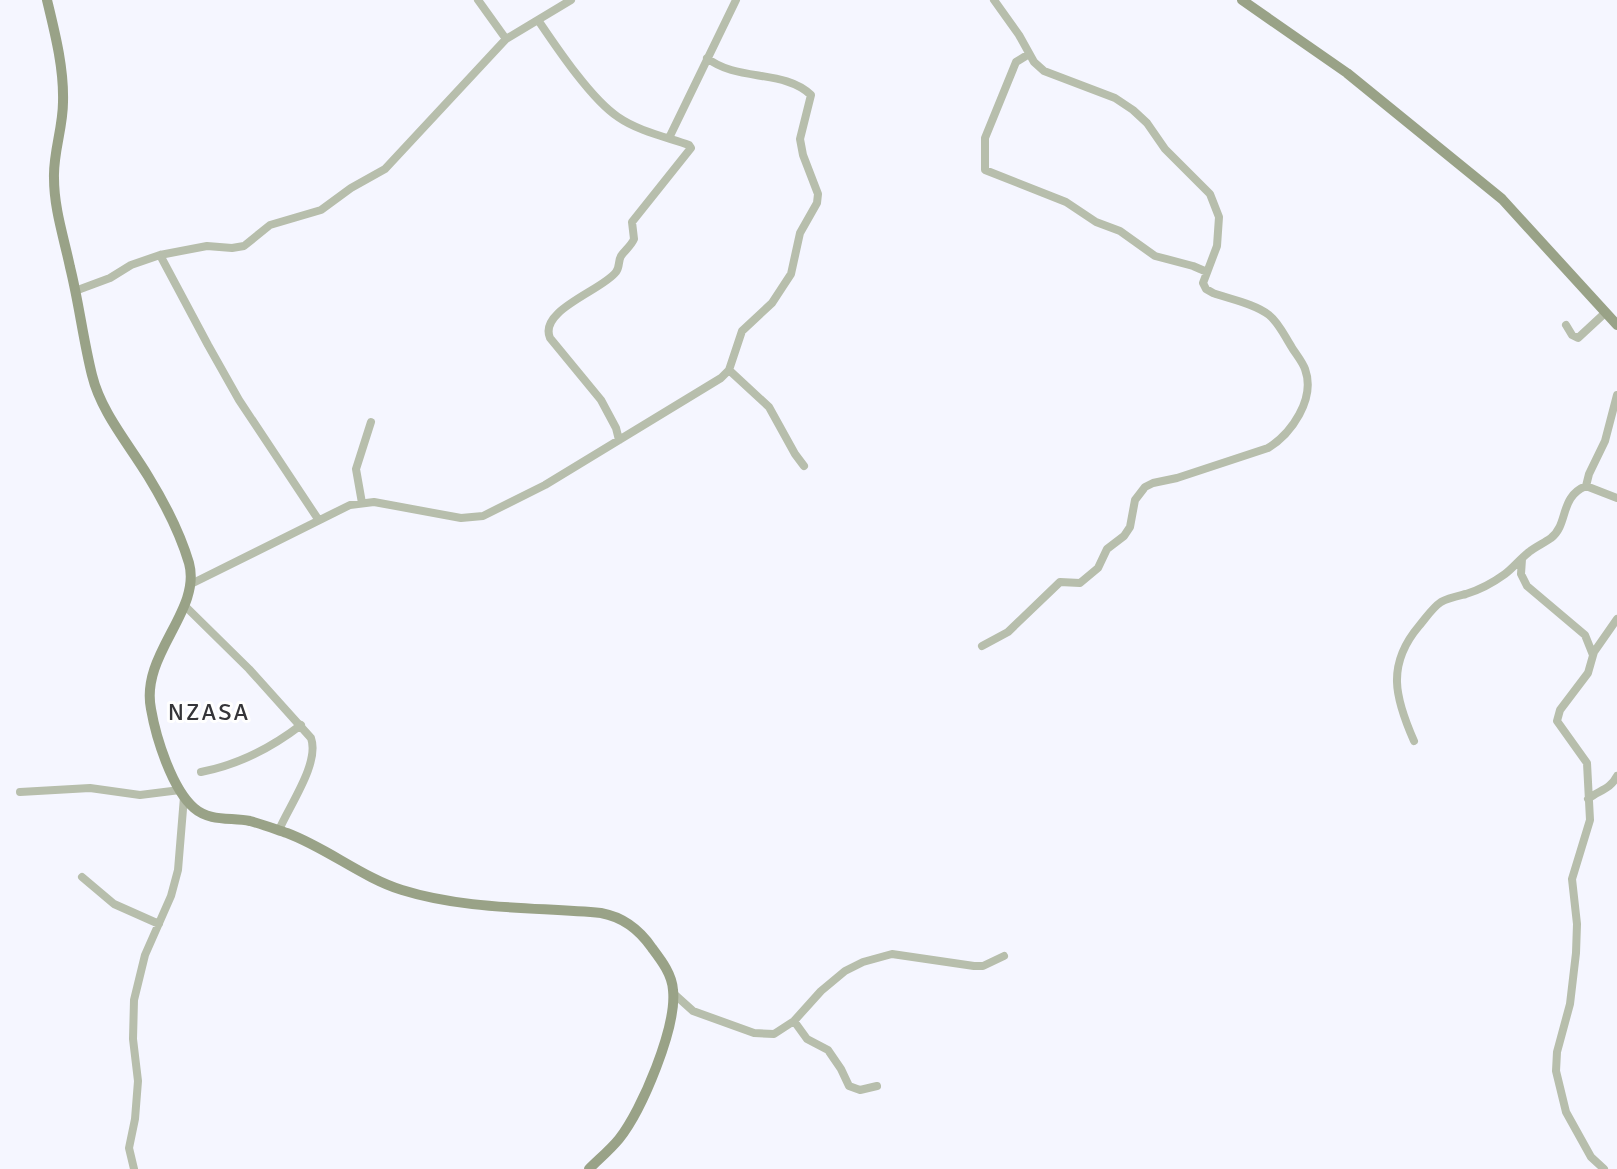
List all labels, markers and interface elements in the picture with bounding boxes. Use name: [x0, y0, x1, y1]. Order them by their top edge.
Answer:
district label: NZASA: [168, 697, 250, 727]

